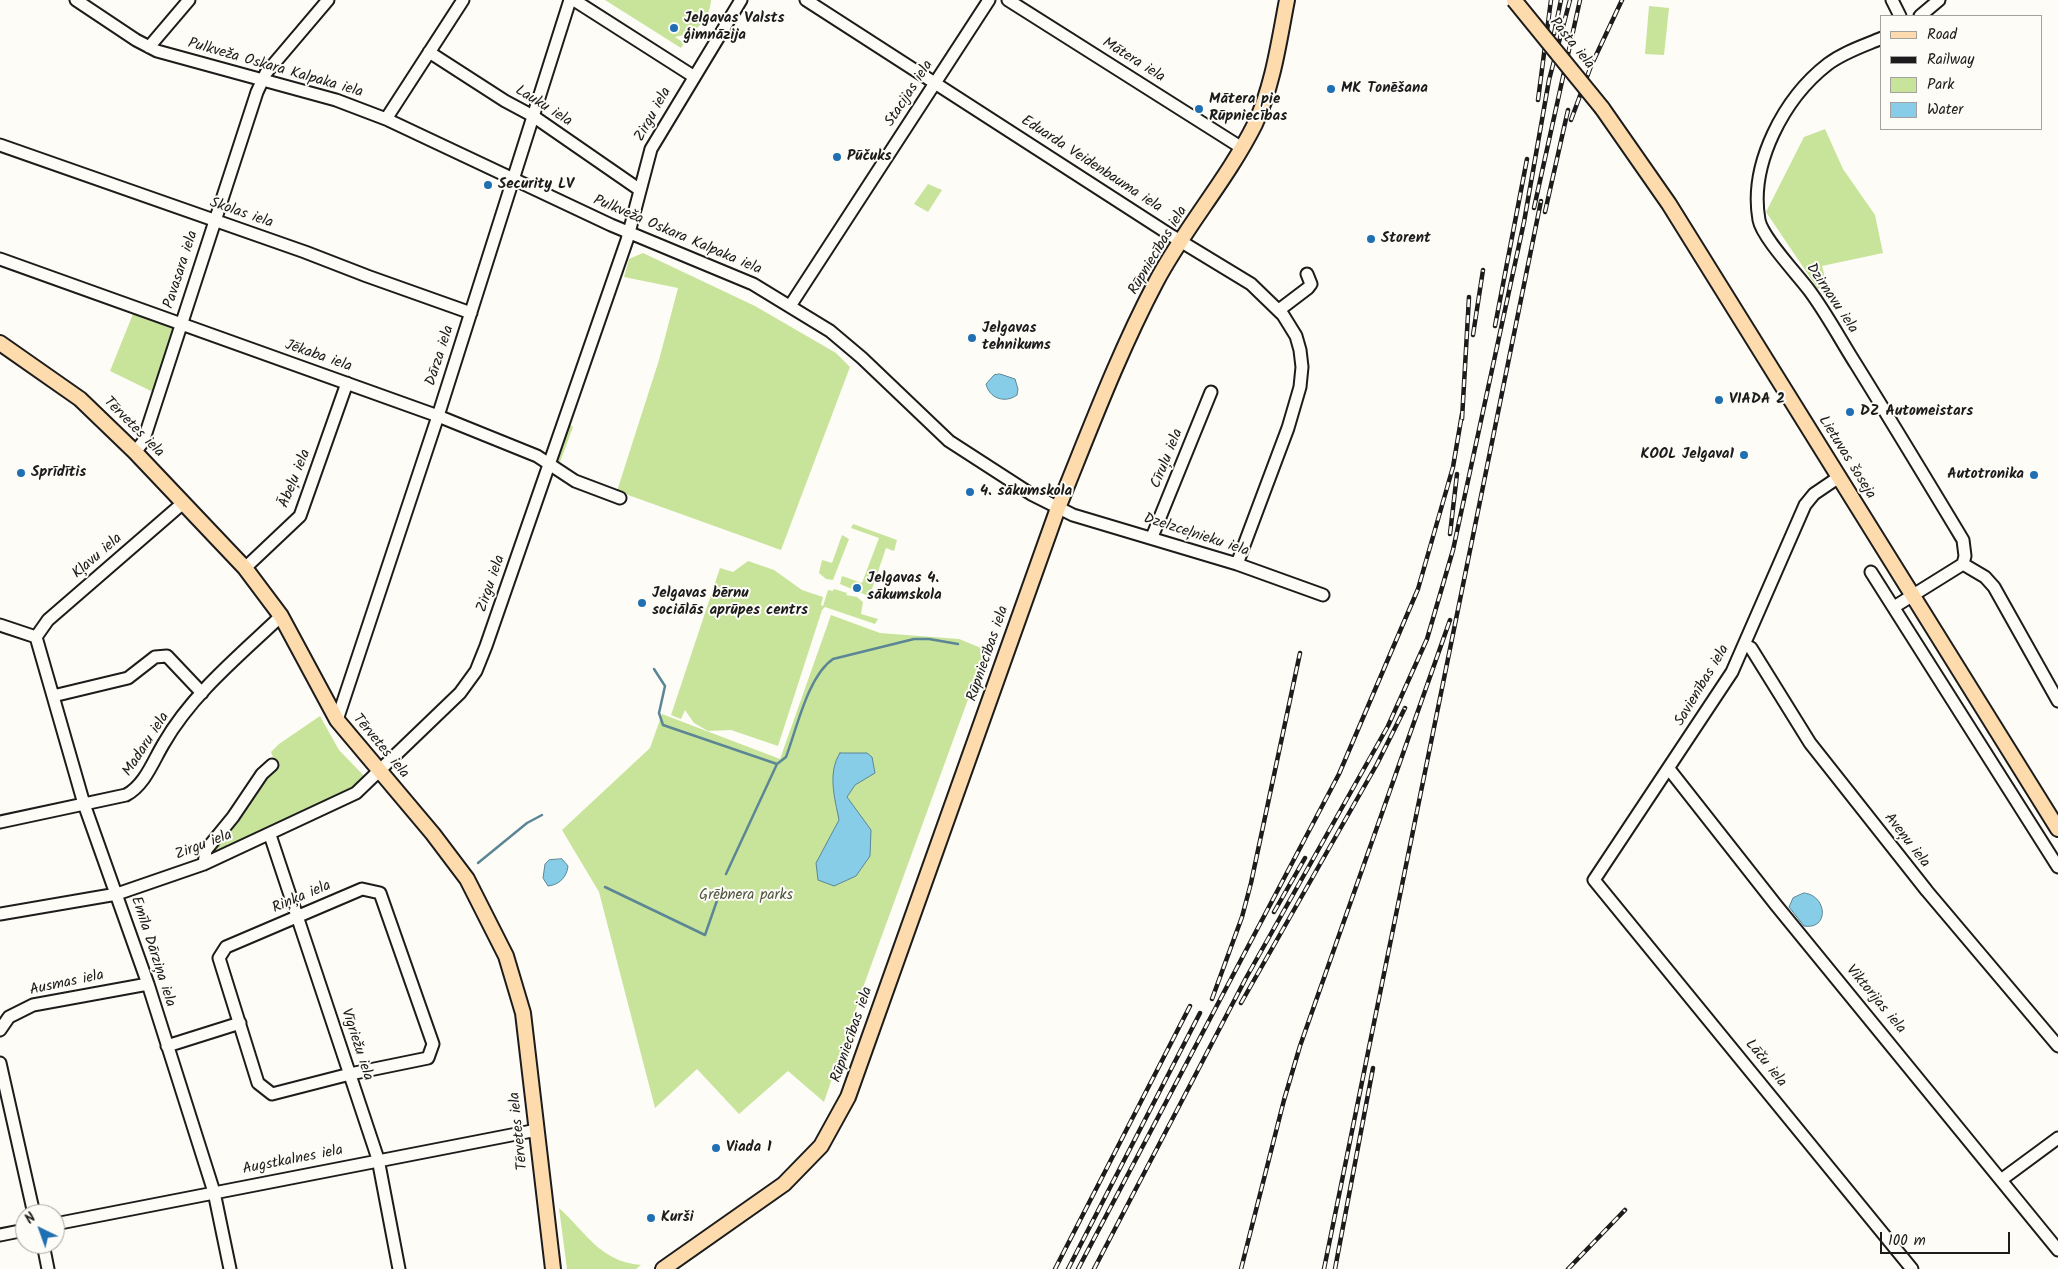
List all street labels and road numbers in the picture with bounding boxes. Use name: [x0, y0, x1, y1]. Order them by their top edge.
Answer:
street label: Pasta iela: [1545, 14, 1597, 74]
street label: Pulkveža Oskara Kalpaka iela: [185, 35, 365, 103]
street label: Mātera iela: [1098, 35, 1168, 87]
street label: Stacijas iela: [882, 58, 938, 130]
street label: Lauku iela: [511, 82, 575, 132]
street label: Zirgu iela: [632, 85, 676, 145]
street label: Eduarda Veidenbauma iela: [1017, 113, 1165, 217]
street label: Pulkveža Oskara Kalpaka iela: [590, 192, 764, 280]
street label: Skolas iela: [207, 195, 275, 233]
street label: Rūpniecības iela: [1126, 203, 1192, 299]
street label: Pavasara iela: [161, 229, 203, 311]
street label: Dzirnavu iela: [1801, 261, 1861, 337]
street label: Dārza iela: [423, 324, 459, 388]
street label: Jēkaba iela: [282, 337, 354, 377]
street label: Tērvetes iela: [99, 394, 167, 462]
street label: Lietuvas šoseja: [1813, 413, 1879, 503]
street label: Cīruļu iela: [1148, 427, 1188, 491]
street label: Ābeļu iela: [276, 447, 316, 511]
street label: Dzelzceļnieku iela: [1141, 510, 1251, 562]
street label: Kļavu iela: [69, 531, 127, 583]
street label: Zirgu iela: [474, 553, 510, 615]
street label: Rūpniecības iela: [964, 604, 1014, 704]
street label: Savienības iela: [1672, 642, 1734, 730]
street label: Madaru iela: [120, 710, 174, 780]
street label: Tērvetes iela: [348, 711, 412, 783]
street label: Aveņu iela: [1879, 810, 1933, 872]
street label: Zirgu iela: [173, 827, 235, 865]
street label: Riņķa iela: [270, 878, 334, 918]
street label: Emīla Dārziņa iela: [126, 895, 178, 1009]
street label: Viktorijas iela: [1841, 962, 1909, 1038]
street label: Ausmas iela: [28, 967, 106, 1001]
street label: Rūpniecības iela: [828, 985, 878, 1085]
street label: Vīgriežu iela: [336, 1007, 376, 1083]
street label: Lāču iela: [1740, 1036, 1790, 1092]
street label: Tērvetes iela: [507, 1091, 533, 1171]
street label: Augstkalnes iela: [241, 1142, 345, 1180]

